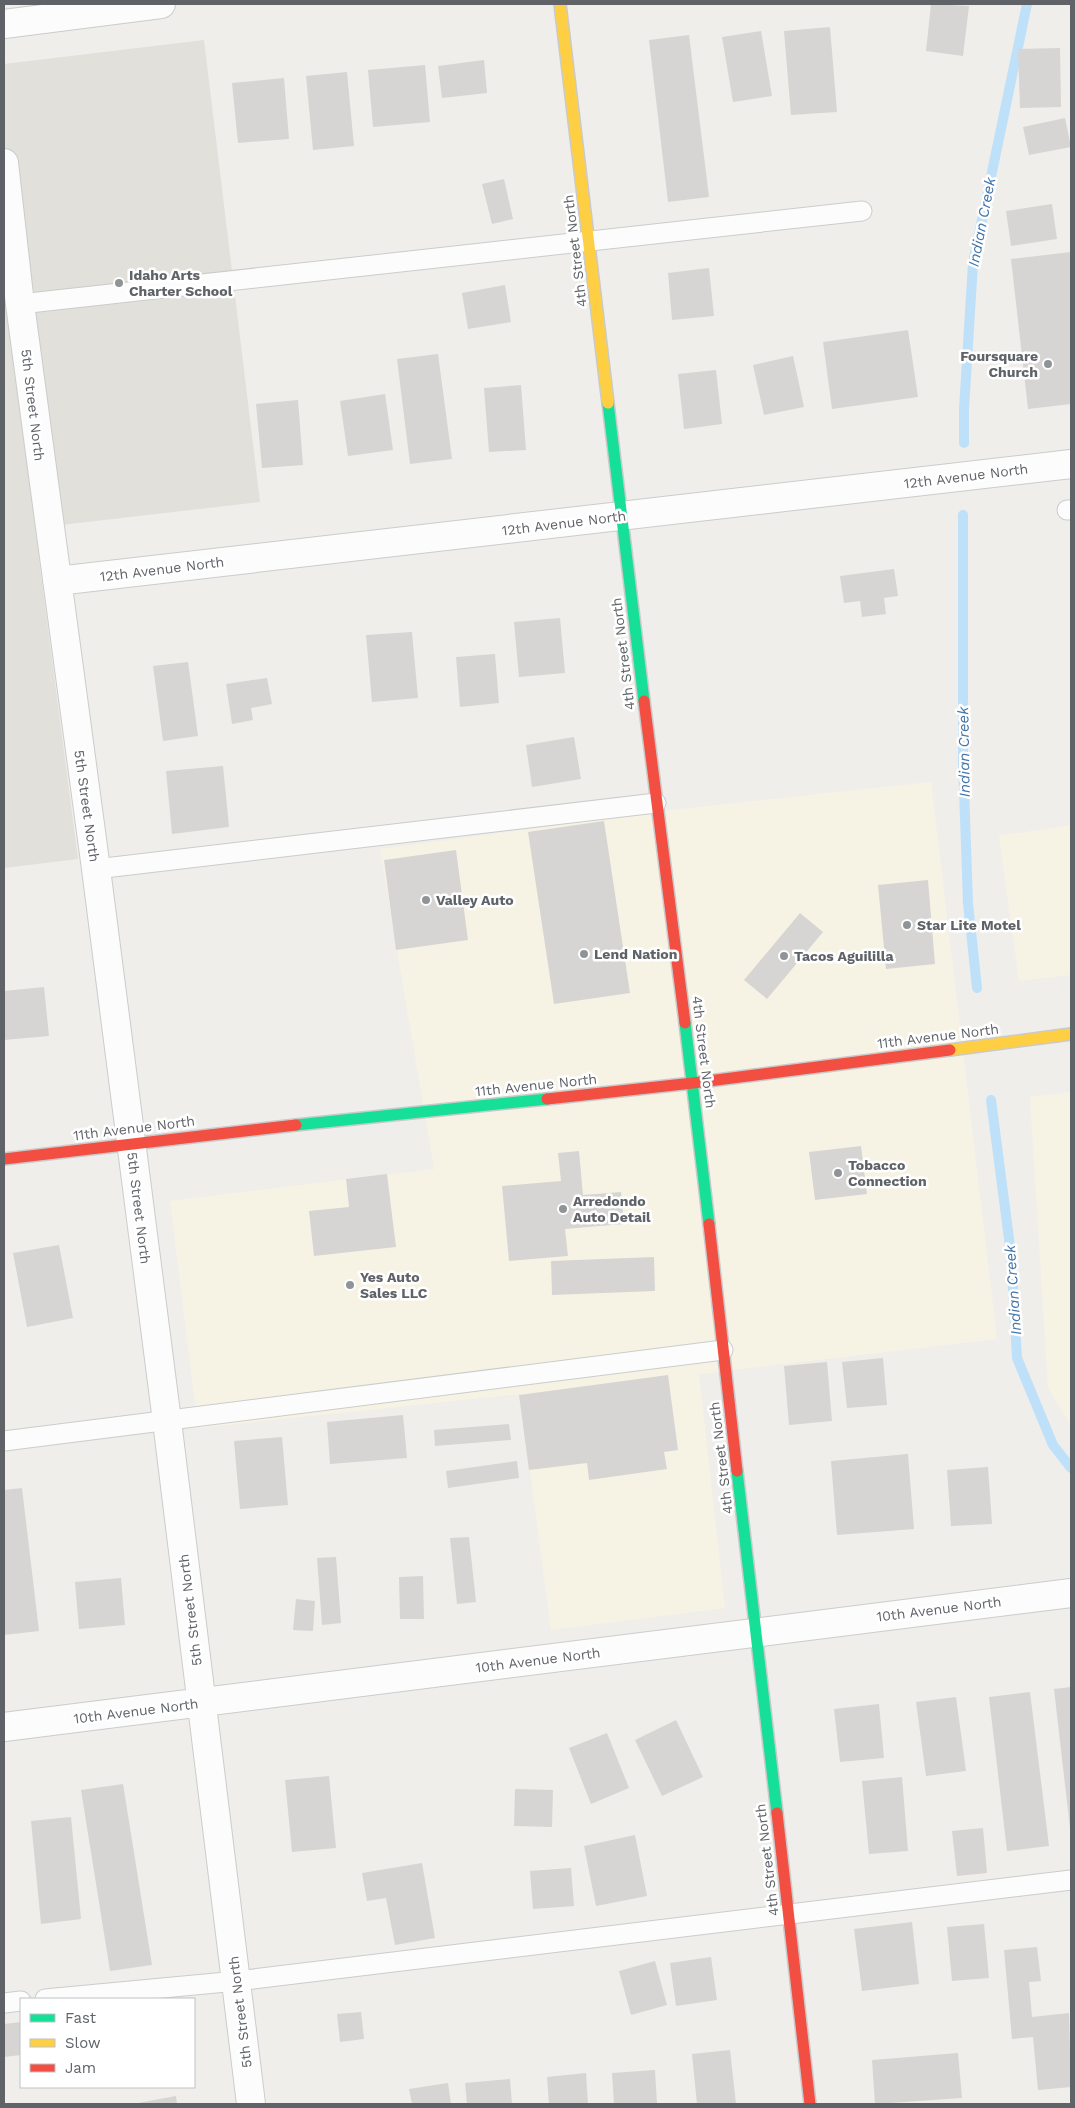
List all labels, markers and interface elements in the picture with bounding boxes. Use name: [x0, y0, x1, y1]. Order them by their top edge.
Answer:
water label: Indian Creek: [965, 175, 1000, 268]
street label: 4th Street North: [560, 194, 590, 308]
place label: Idaho Arts Charter School: [129, 267, 233, 299]
marker: Idaho Arts Charter School: [113, 277, 125, 289]
street label: 5th Street North: [18, 348, 48, 462]
place label: Foursquare Church: [960, 348, 1038, 380]
marker: Foursquare Church: [1042, 358, 1054, 370]
street label: 12th Avenue North: [903, 460, 1029, 492]
street label: 12th Avenue North: [501, 507, 627, 539]
street label: 12th Avenue North: [99, 553, 225, 585]
street label: 4th Street North: [608, 597, 638, 711]
water label: Indian Creek: [954, 706, 974, 797]
street label: 5th Street North: [71, 749, 103, 863]
place label: Valley Auto: [436, 892, 514, 908]
marker: Valley Auto: [420, 894, 432, 906]
place label: Star Lite Motel: [917, 917, 1021, 933]
marker: Star Lite Motel: [901, 919, 913, 931]
place label: Lend Nation: [594, 946, 677, 962]
marker: Lend Nation: [578, 948, 590, 960]
place label: Tacos Aguililla: [794, 948, 894, 964]
marker: Tacos Aguililla: [778, 950, 790, 962]
street label: 4th Street North: [689, 995, 719, 1109]
street label: 11th Avenue North: [876, 1021, 1000, 1051]
street label: 11th Avenue North: [474, 1071, 598, 1099]
street label: 11th Avenue North: [72, 1113, 196, 1143]
street label: 5th Street North: [124, 1151, 154, 1265]
place label: Tobacco Connection: [848, 1157, 927, 1189]
marker: Tobacco Connection: [832, 1167, 844, 1179]
place label: Arredondo Auto Detail: [573, 1193, 651, 1225]
marker: Arredondo Auto Detail: [557, 1203, 569, 1215]
water label: Indian Creek: [1001, 1243, 1025, 1336]
place label: Yes Auto Sales LLC: [360, 1269, 428, 1301]
marker: Yes Auto Sales LLC: [344, 1279, 356, 1291]
street label: 4th Street North: [706, 1401, 736, 1515]
street label: 5th Street North: [175, 1553, 205, 1667]
street label: 10th Avenue North: [876, 1593, 1002, 1625]
street label: 10th Avenue North: [475, 1644, 601, 1676]
street label: 10th Avenue North: [73, 1695, 199, 1727]
street label: 4th Street North: [752, 1803, 782, 1917]
street label: 5th Street North: [225, 1955, 255, 2069]
legend: [20, 1998, 195, 2088]
text: Fast: [65, 2009, 97, 2027]
text: Slow: [65, 2034, 101, 2052]
text: Jam: [65, 2059, 96, 2077]

